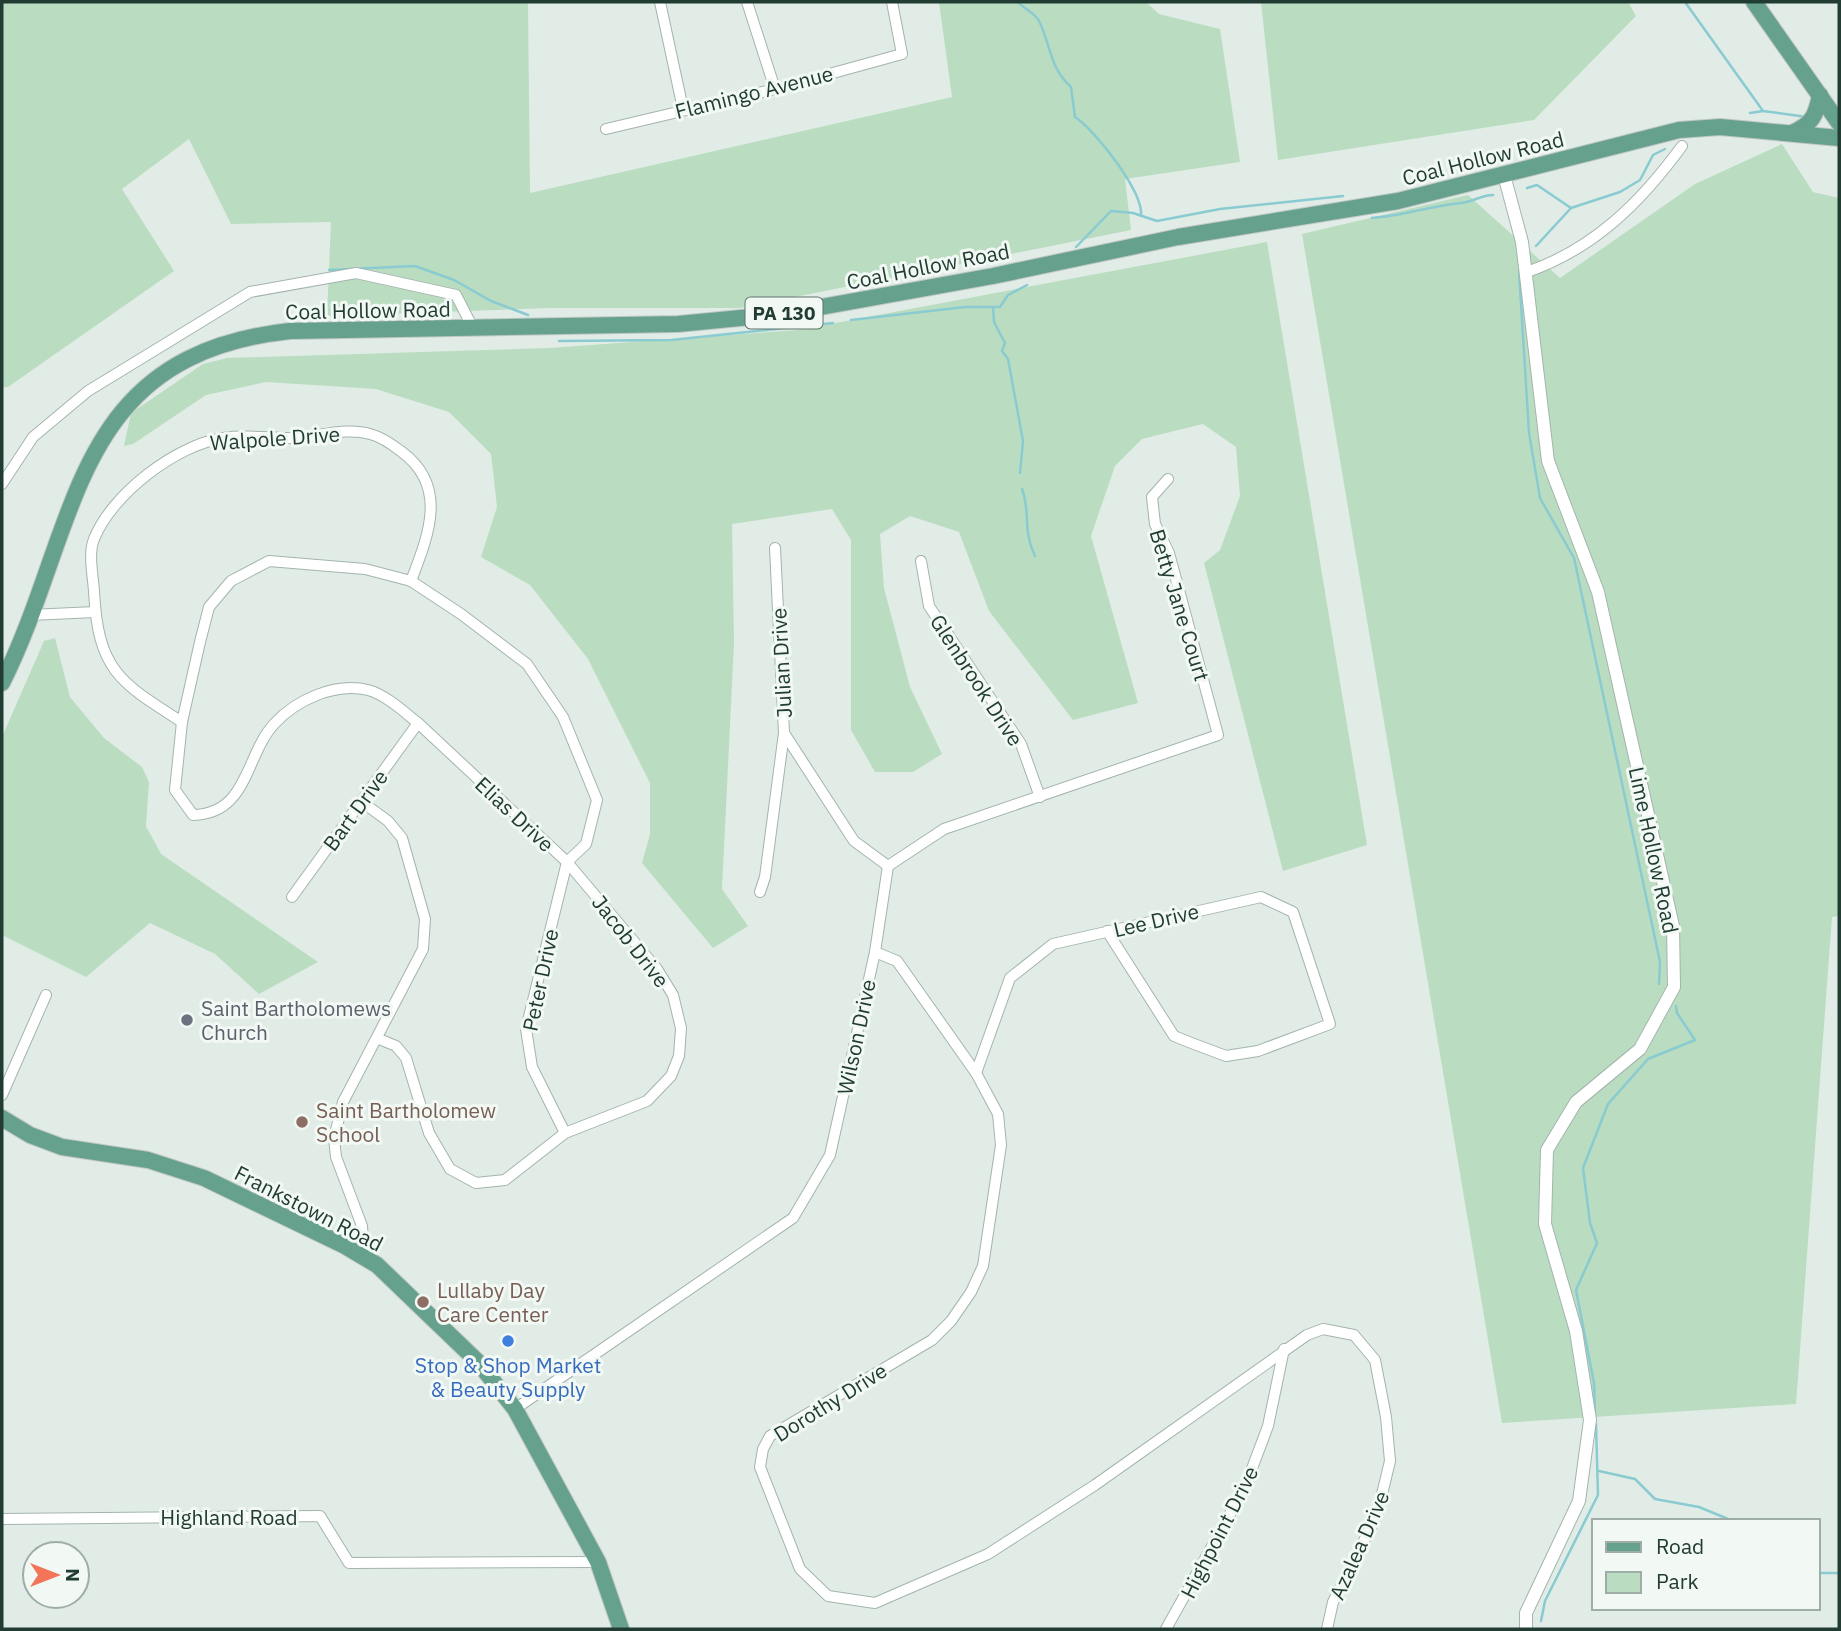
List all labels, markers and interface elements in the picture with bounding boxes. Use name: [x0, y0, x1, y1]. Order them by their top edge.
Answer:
street label: Flamingo Avenue: [672, 59, 836, 125]
street label: Coal Hollow Road: [1399, 124, 1567, 192]
street label: Coal Hollow Road: [844, 236, 1012, 296]
street label: Coal Hollow Road: [285, 295, 451, 325]
road number: PA 130: [746, 298, 822, 328]
street label: Walpole Drive: [209, 419, 341, 457]
street label: Betty Jane Court: [1144, 526, 1216, 684]
street label: Julian Drive: [764, 607, 798, 719]
street label: Glenbrook Drive: [924, 609, 1030, 751]
street label: Bart Drive: [316, 764, 394, 856]
street label: Lime Hollow Road: [1623, 764, 1685, 936]
street label: Elias Drive: [469, 770, 561, 858]
street label: Jacob Drive: [586, 889, 676, 993]
street label: Lee Drive: [1110, 897, 1202, 943]
street label: Peter Drive: [515, 926, 565, 1034]
street label: Wilson Drive: [830, 977, 882, 1097]
place label: Saint Bartholomews Church: [201, 994, 391, 1046]
marker: Saint Bartholomews Church: [179, 1012, 195, 1028]
place label: Saint Bartholomew School: [316, 1096, 496, 1148]
marker: Saint Bartholomew School: [294, 1114, 310, 1130]
street label: Frankstown Road: [230, 1158, 388, 1258]
place label: Lullaby Day Care Center: [437, 1276, 549, 1328]
marker: Lullaby Day Care Center: [415, 1294, 431, 1310]
marker: Stop & Shop Market & Beauty Supply: [500, 1333, 516, 1349]
place label: Stop & Shop Market & Beauty Supply: [415, 1351, 601, 1403]
street label: Dorothy Drive: [768, 1356, 892, 1448]
street label: Highpoint Drive: [1174, 1461, 1264, 1603]
street label: Azalea Drive: [1322, 1486, 1396, 1604]
street label: Highland Road: [160, 1503, 298, 1531]
legend: [1592, 1519, 1820, 1610]
text: Road: [1656, 1532, 1704, 1560]
north arrow: [21, 1540, 91, 1610]
text: Park: [1656, 1567, 1699, 1595]
text: N: [61, 1568, 85, 1582]

